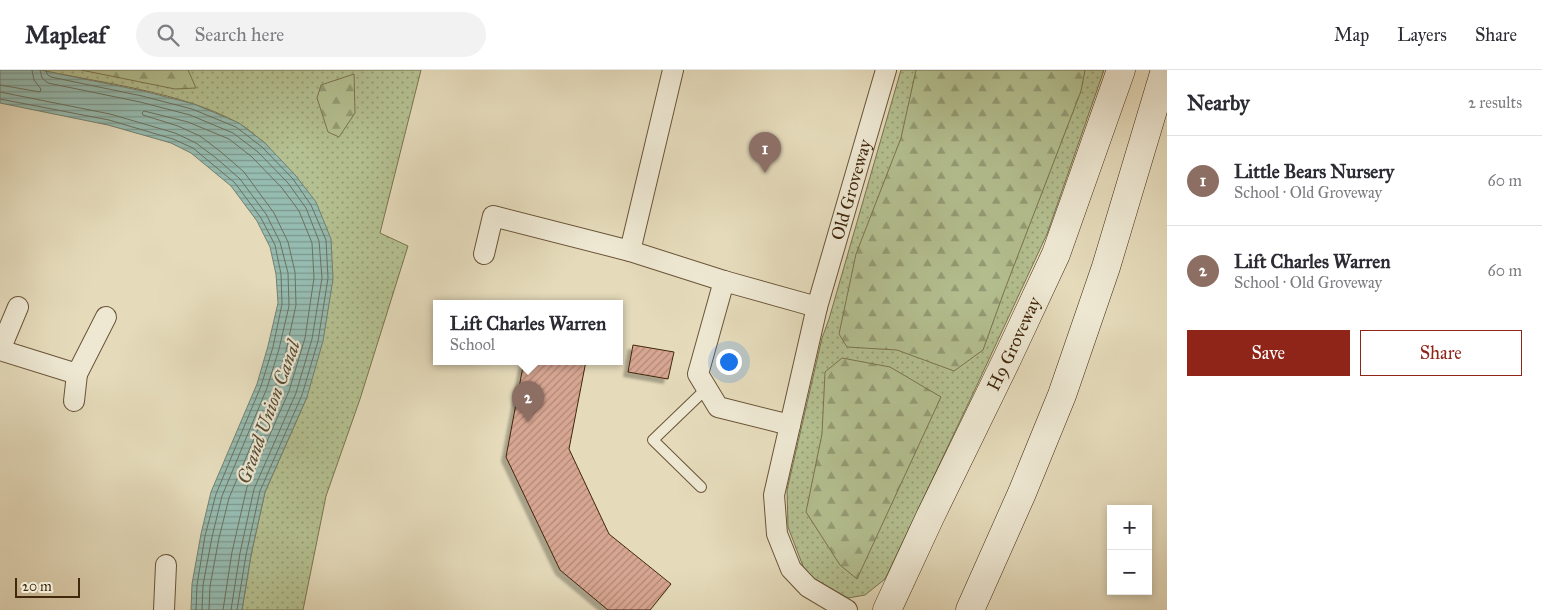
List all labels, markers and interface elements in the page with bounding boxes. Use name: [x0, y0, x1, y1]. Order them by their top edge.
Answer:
search box: [136, 12, 486, 57]
text: Mapleaf: [25, 20, 106, 50]
icon: search: [154, 21, 182, 49]
text: Search here: [194, 23, 284, 46]
text: Map: [1334, 24, 1369, 46]
text: Layers: [1397, 24, 1447, 46]
text: Share: [1475, 24, 1517, 46]
text: Nearby: [1187, 90, 1250, 116]
text: 2 results: [1468, 93, 1522, 112]
pin: 1: [749, 132, 781, 173]
street label: Old Groveway: [826, 136, 876, 243]
text: Little Bears Nursery: [1234, 160, 1394, 183]
text: 1: [1200, 171, 1206, 190]
text: 60 m: [1488, 171, 1522, 190]
text: School · Old Groveway: [1234, 183, 1382, 202]
text: Lift Charles Warren: [1234, 250, 1391, 273]
text: 2: [1199, 261, 1207, 280]
text: 60 m: [1488, 261, 1522, 280]
text: School · Old Groveway: [1234, 273, 1382, 292]
street label: H9 Groveway: [982, 293, 1046, 394]
popup: [433, 300, 623, 365]
text: Lift Charles Warren: [450, 312, 606, 335]
button: Save: [1187, 330, 1350, 376]
button: Share: [1360, 330, 1522, 376]
text: School: [450, 335, 495, 354]
water label: Grand Union Canal: [232, 336, 306, 487]
your location: [716, 349, 742, 375]
pin: 2: [512, 381, 544, 422]
map controls: [1107, 505, 1152, 595]
button: +: [1107, 505, 1152, 550]
button: −: [1107, 550, 1152, 595]
scale bar: [15, 575, 80, 598]
text: 20 m: [22, 578, 52, 595]

